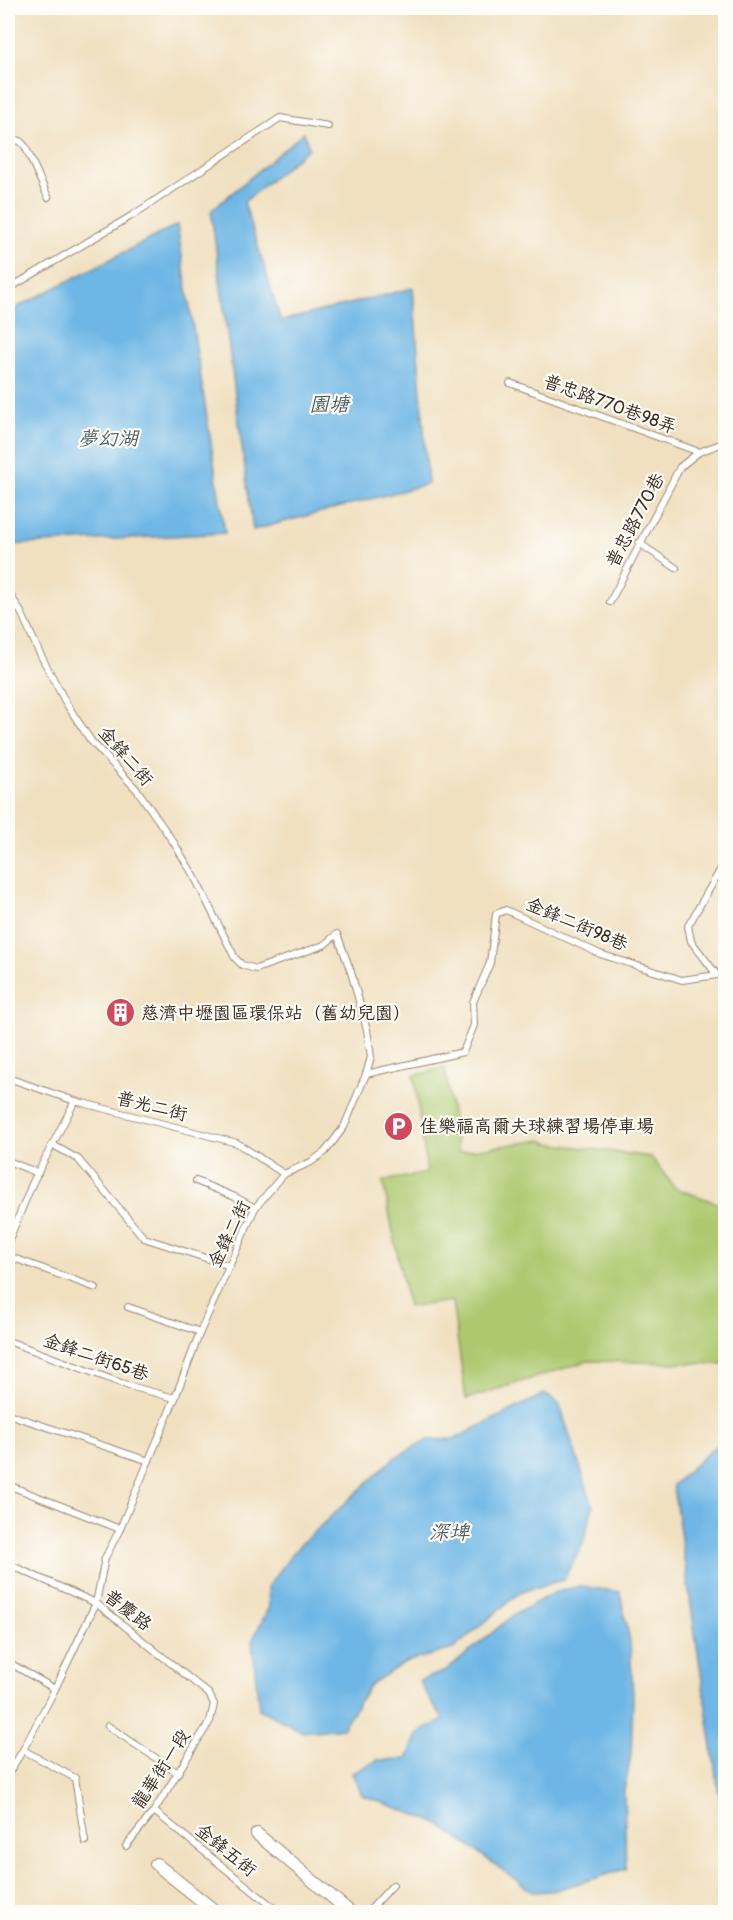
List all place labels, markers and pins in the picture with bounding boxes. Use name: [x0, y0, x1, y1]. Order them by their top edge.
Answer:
building icon: 慈濟中壢園區環保站（舊幼兒園）: [104, 997, 136, 1029]
place label: 慈濟中壢園區環保站（舊幼兒園）: [141, 1002, 411, 1025]
parking icon: 佳樂福高爾夫球練習場停車場: [383, 1110, 415, 1142]
place label: 佳樂福高爾夫球練習場停車場: [420, 1115, 654, 1138]

